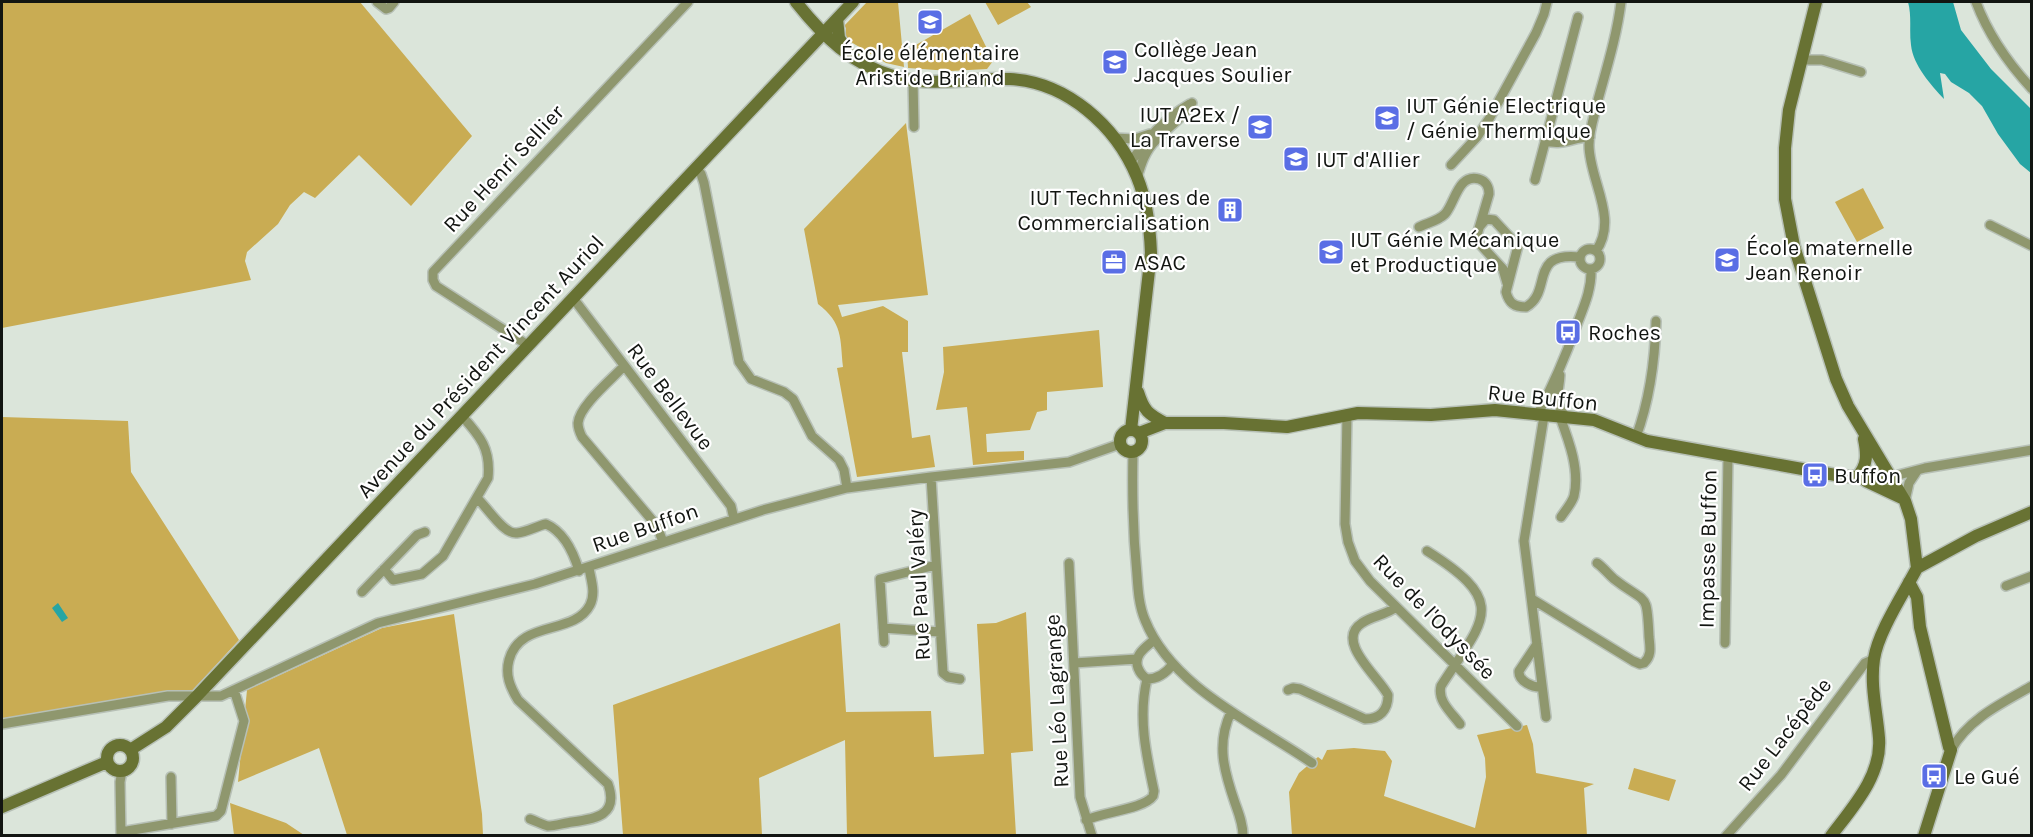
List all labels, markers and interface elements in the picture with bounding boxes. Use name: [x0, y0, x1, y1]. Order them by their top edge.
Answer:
school or university icon: École élémentaire Aristide Briand: [915, 7, 945, 37]
place label: Collège Jean Jacques Soulier: [1134, 37, 1291, 88]
place label: École élémentaire Aristide Briand: [841, 39, 1019, 91]
school or university icon: Collège Jean Jacques Soulier: [1100, 47, 1130, 77]
place label: IUT Génie Electrique / Génie Thermique: [1406, 93, 1606, 144]
street label: Rue Henri Sellier: [438, 99, 570, 238]
place label: IUT A2Ex / La Traverse: [1130, 102, 1240, 153]
school or university icon: IUT Génie Electrique / Génie Thermique: [1372, 103, 1402, 133]
school or university icon: IUT A2Ex / La Traverse: [1245, 112, 1275, 142]
school or university icon: IUT d'Allier: [1281, 144, 1311, 174]
place label: IUT d'Allier: [1316, 147, 1420, 173]
place label: IUT Techniques de Commercialisation: [1018, 185, 1210, 236]
building icon: IUT Techniques de Commercialisation: [1215, 195, 1245, 225]
place label: IUT Génie Mécanique et Productique: [1350, 227, 1559, 278]
street label: Avenue du Président Vincent Auriol: [352, 230, 610, 504]
place label: École maternelle Jean Renoir: [1746, 234, 1913, 286]
school or university icon: IUT Génie Mécanique et Productique: [1316, 237, 1346, 267]
school or university icon: École maternelle Jean Renoir: [1712, 245, 1742, 275]
office icon: ASAC: [1099, 247, 1129, 277]
place label: ASAC: [1134, 250, 1186, 276]
bus stop icon: Roches: [1553, 317, 1583, 347]
place label: Roches: [1588, 320, 1661, 346]
street label: Rue Bellevue: [621, 338, 719, 455]
street label: Rue Buffon: [1486, 379, 1599, 417]
bus stop icon: Buffon: [1800, 460, 1830, 490]
place label: Buffon: [1834, 463, 1901, 489]
street label: Impasse Buffon: [1694, 469, 1722, 629]
street label: Rue Buffon: [589, 498, 702, 558]
street label: Rue Paul Valéry: [902, 508, 936, 661]
street label: Rue de l'Odyssée: [1368, 548, 1501, 685]
street label: Rue Léo Lagrange: [1039, 613, 1075, 789]
street label: Rue Lacépède: [1732, 673, 1837, 797]
bus stop icon: Le Gué: [1919, 761, 1949, 791]
place label: Le Gué: [1954, 764, 2020, 790]

